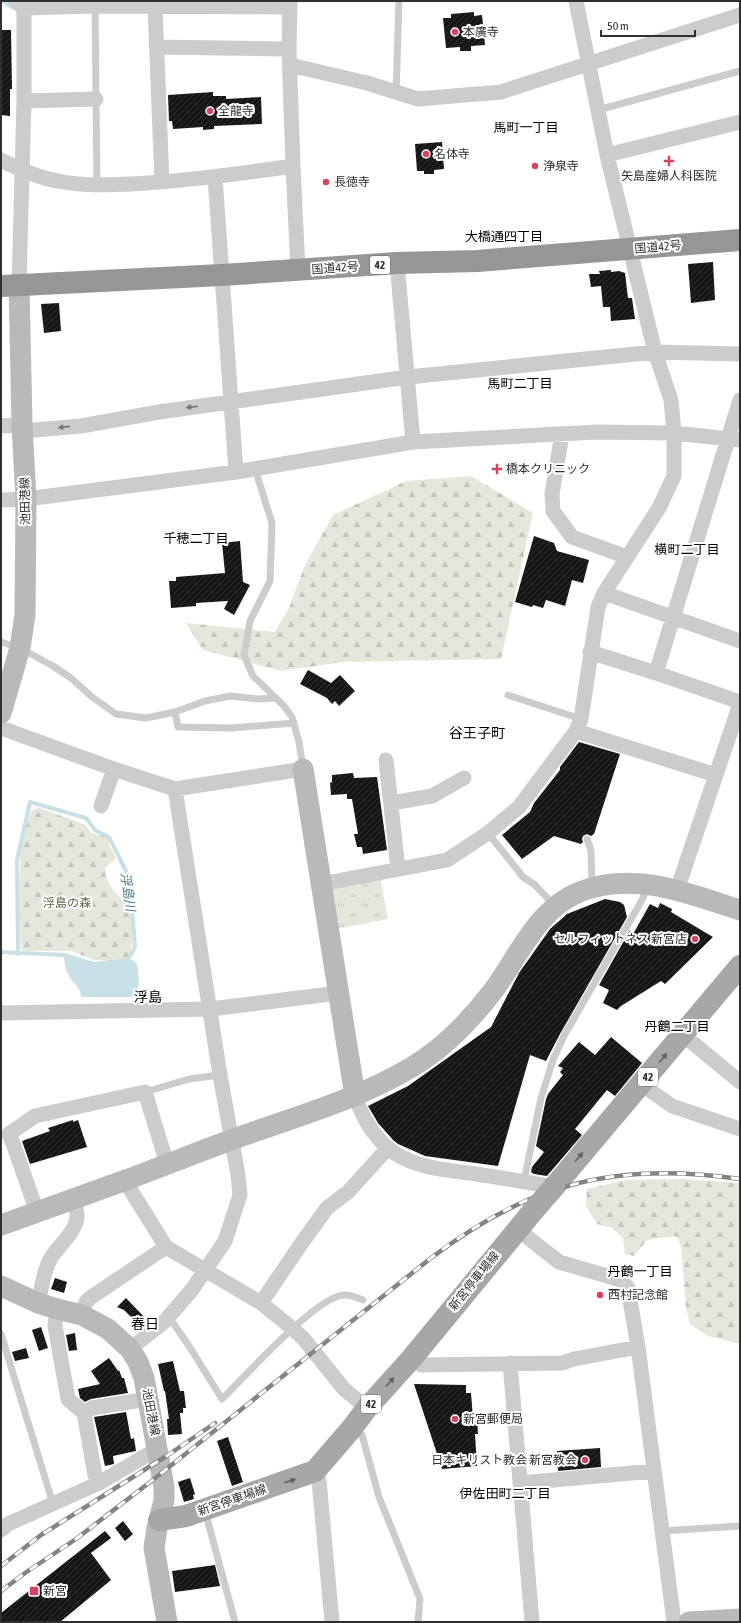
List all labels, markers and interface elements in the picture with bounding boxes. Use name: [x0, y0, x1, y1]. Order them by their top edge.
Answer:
scale bar: [601, 12, 695, 38]
text: 50 m: [607, 19, 629, 33]
place label: 本廣寺: [463, 25, 499, 39]
marker: 本廣寺: [450, 27, 460, 37]
place label: 全龍寺: [218, 104, 254, 118]
marker: 全龍寺: [205, 106, 215, 116]
district label: 馬町一丁目: [493, 120, 559, 135]
place label: 名体寺: [434, 147, 470, 161]
marker: 名体寺: [421, 149, 431, 159]
marker: 矢島産婦人科医院: [663, 155, 675, 167]
place label: 浄泉寺: [543, 159, 579, 173]
marker: 浄泉寺: [530, 161, 540, 171]
place label: 矢島産婦人科医院: [621, 169, 717, 183]
place label: 長徳寺: [334, 175, 370, 189]
marker: 長徳寺: [321, 177, 331, 187]
district label: 大橋通四丁目: [465, 229, 543, 244]
street label: 国道42号: [634, 238, 682, 256]
road number: 42: [370, 256, 390, 274]
street label: 国道42号: [311, 259, 359, 277]
district label: 馬町二丁目: [487, 376, 553, 391]
one-way arrow: [186, 404, 199, 410]
one-way arrow: [58, 424, 70, 431]
place label: 橋本クリニック: [506, 462, 590, 476]
marker: 橋本クリニック: [491, 463, 503, 475]
street label: 池田港線: [18, 477, 32, 525]
district label: 千穂二丁目: [163, 531, 229, 546]
district label: 横町二丁目: [654, 542, 720, 557]
district label: 谷王子町: [449, 725, 505, 741]
water label: 浮島川: [118, 872, 138, 914]
park label: 浮島の森: [43, 896, 91, 910]
place label: セルフィットネス 新宮店: [554, 932, 687, 946]
marker: セルフィットネス 新宮店: [690, 934, 700, 944]
district label: 浮島: [134, 989, 162, 1005]
district label: 丹鶴二丁目: [644, 1019, 710, 1034]
one-way arrow: [659, 1053, 668, 1064]
road number: 42: [638, 1068, 658, 1086]
one-way arrow: [575, 1152, 584, 1163]
street label: 新宮停車場線: [446, 1249, 502, 1313]
district label: 丹鶴一丁目: [607, 1264, 673, 1279]
place label: 西村記念館: [608, 1288, 668, 1302]
marker: 西村記念館: [595, 1290, 605, 1300]
district label: 春日: [131, 1316, 159, 1332]
one-way arrow: [386, 1377, 395, 1387]
street label: 池田港線: [140, 1387, 162, 1437]
road number: 42: [361, 1395, 381, 1413]
place label: 新宮郵便局: [463, 1412, 523, 1426]
marker: 新宮郵便局: [450, 1414, 460, 1424]
place label: 日本キリスト教会 新宮教会: [431, 1453, 577, 1467]
marker: 日本キリスト教会 新宮教会: [580, 1455, 590, 1465]
one-way arrow: [284, 1478, 296, 1484]
street label: 新宮停車場線: [196, 1482, 268, 1518]
district label: 伊佐田町二丁目: [459, 1486, 551, 1501]
place label: 新宮: [43, 1584, 67, 1598]
marker: 新宮: [28, 1585, 40, 1597]

